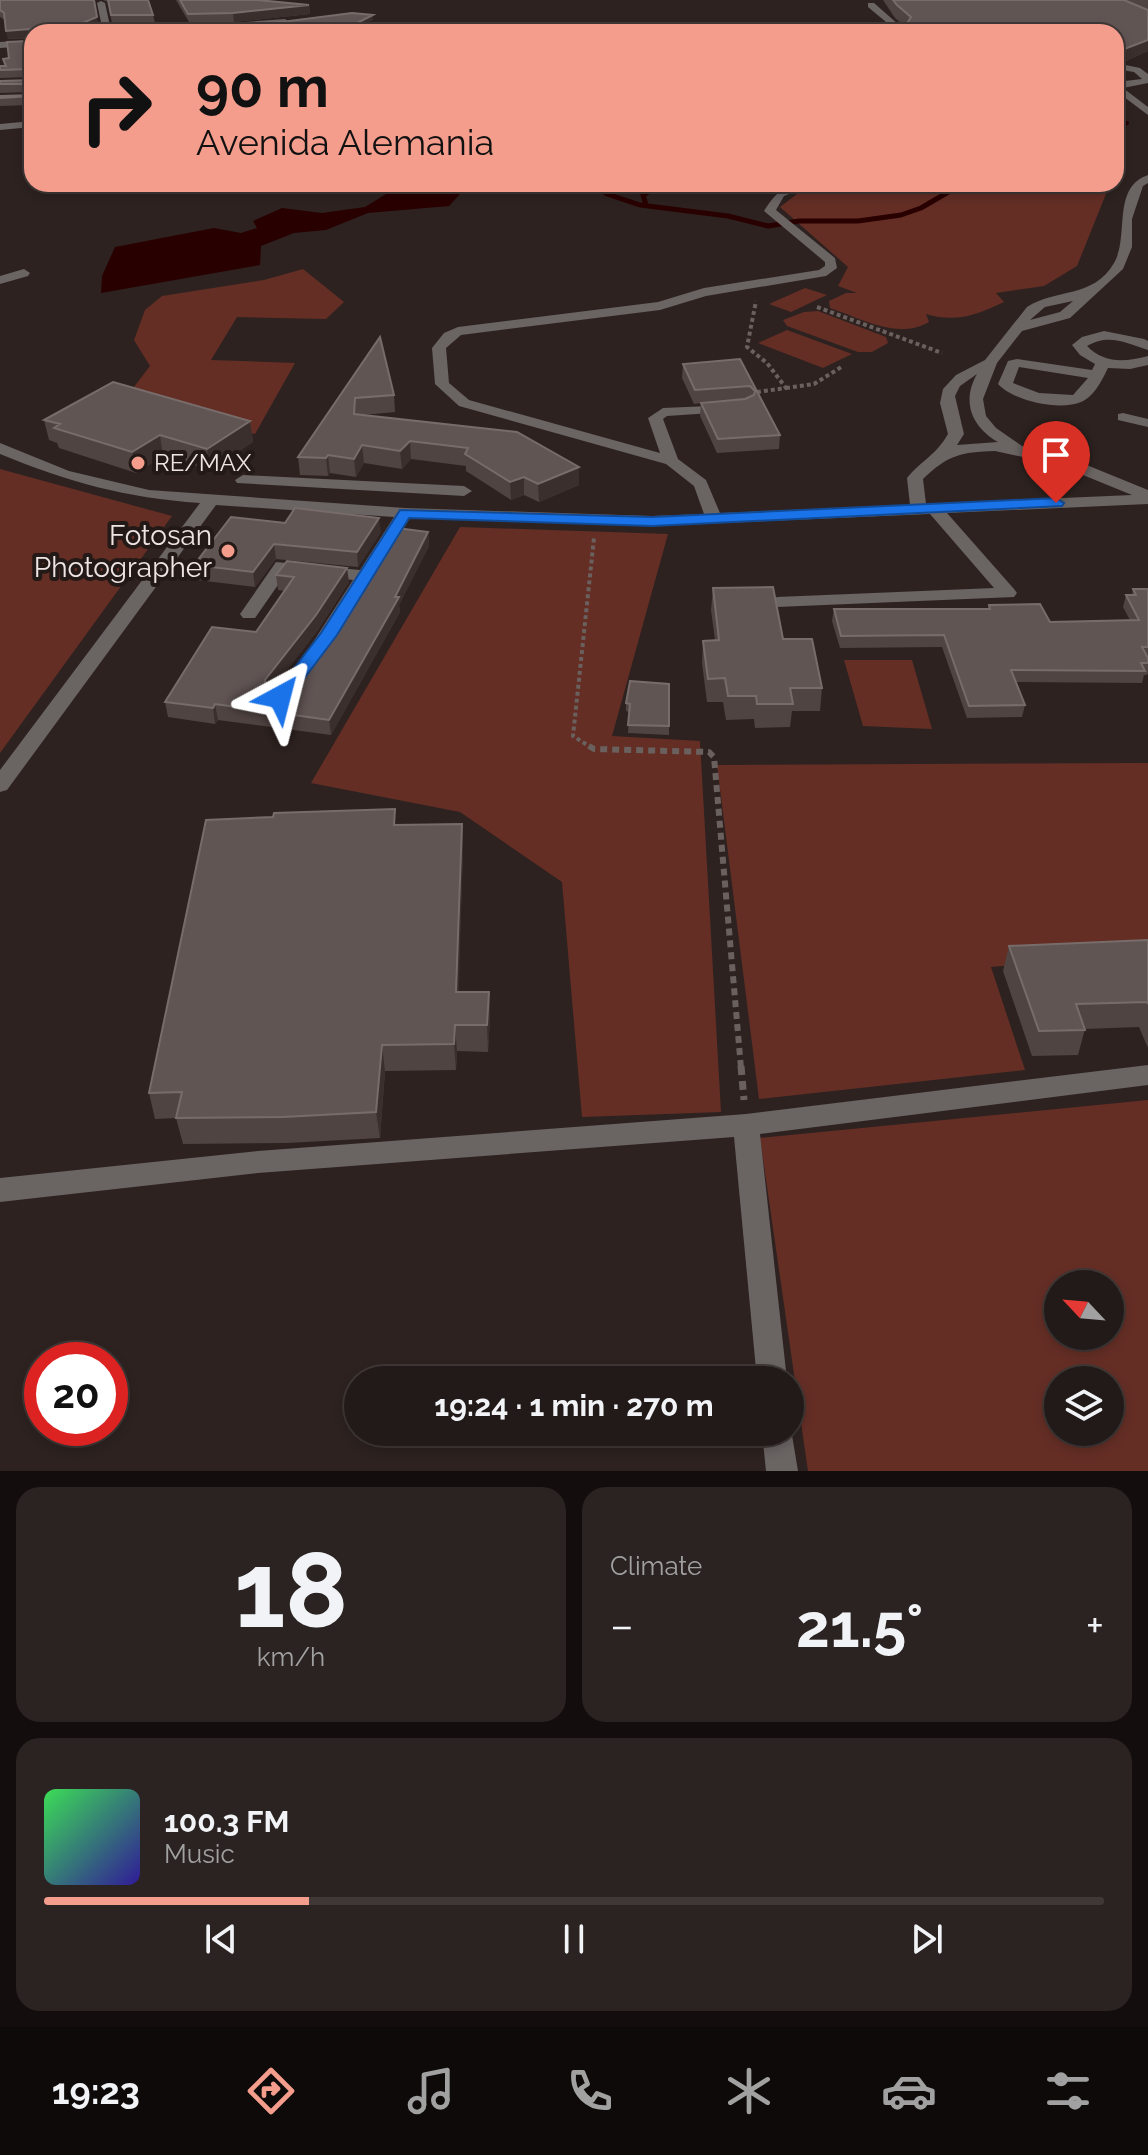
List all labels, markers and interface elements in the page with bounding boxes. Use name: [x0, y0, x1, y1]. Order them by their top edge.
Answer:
text: 90 m: [196, 54, 329, 120]
icon: right: [64, 56, 168, 160]
text: Avenida Alemania: [196, 121, 494, 163]
pin: [1022, 421, 1090, 503]
icon: arrive: [1034, 433, 1078, 477]
place label: RE/MAX: [154, 448, 252, 477]
marker: RE/MAX: [129, 454, 147, 472]
place label: Fotosan Photographer: [34, 519, 212, 584]
marker: Fotosan Photographer: [219, 542, 237, 560]
position arrow: [238, 655, 322, 739]
north arrow: [1044, 1270, 1124, 1350]
map controls: [1044, 1270, 1124, 1446]
speed limit sign: 20: [24, 1342, 128, 1446]
button: layers: [1044, 1366, 1124, 1446]
text: 19:24 · 1 min · 270 m: [434, 1388, 714, 1423]
text: 18: [234, 1529, 348, 1651]
text: Climate: [610, 1551, 702, 1581]
text: 21.5°: [796, 1591, 923, 1661]
text: −: [610, 1600, 634, 1651]
text: +: [1086, 1600, 1104, 1651]
text: km/h: [257, 1642, 325, 1672]
text: 100.3 FM: [164, 1804, 290, 1839]
text: Music: [164, 1839, 235, 1869]
icon: previous: [199, 1917, 243, 1961]
icon: pause: [552, 1917, 596, 1961]
icon: next: [905, 1917, 949, 1961]
icon: directions: [243, 2063, 299, 2119]
icon: music: [403, 2063, 459, 2119]
icon: phone: [562, 2063, 618, 2119]
icon: climate: [721, 2063, 777, 2119]
icon: car: [881, 2063, 937, 2119]
icon: filters: [1040, 2063, 1096, 2119]
text: 19:23: [52, 2070, 140, 2112]

